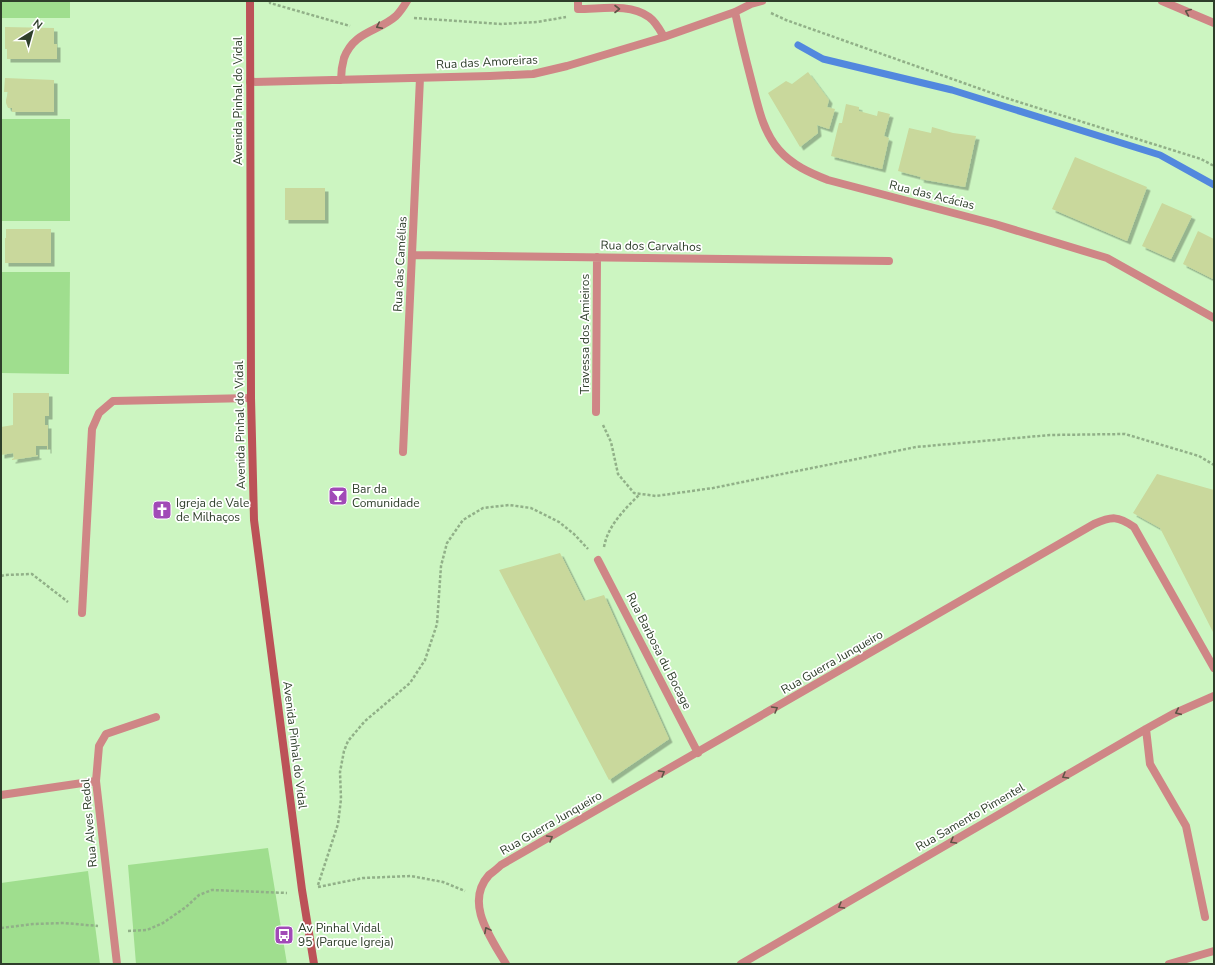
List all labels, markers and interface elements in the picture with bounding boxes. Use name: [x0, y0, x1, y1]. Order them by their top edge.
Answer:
one-way arrow: [614, 5, 620, 13]
one-way arrow: [1185, 9, 1192, 17]
north arrow: [12, 12, 52, 52]
text: N: [30, 16, 46, 33]
one-way arrow: [375, 21, 383, 29]
street label: Avenida Pinhal do Vidal: [230, 36, 246, 165]
street label: Rua das Amoreiras: [436, 51, 539, 73]
street label: Rua das Acácias: [888, 177, 977, 213]
street label: Rua das Camélias: [390, 216, 411, 312]
street label: Rua dos Carvalhos: [600, 237, 702, 255]
street label: Travessa dos Amieiros: [577, 274, 593, 394]
street label: Avenida Pinhal do Vidal: [231, 360, 249, 489]
place label: Bar da Comunidade: [352, 481, 420, 511]
bar icon: Bar da Comunidade: [327, 485, 349, 507]
place label: Igreja de Vale de Milhaços: [176, 495, 249, 525]
church icon: Igreja de Vale de Milhaços: [151, 499, 173, 521]
street label: Rua Barbosa du Bocage: [623, 590, 695, 712]
street label: Rua Guerra Junqueiro: [778, 626, 886, 698]
street label: Avenida Pinhal do Vidal: [279, 680, 311, 810]
one-way arrow: [771, 706, 778, 713]
one-way arrow: [1175, 707, 1183, 715]
one-way arrow: [658, 771, 666, 778]
one-way arrow: [1062, 771, 1069, 778]
street label: Rua Alves Redol: [77, 777, 101, 868]
street label: Rua Samento Pimentel: [913, 779, 1028, 855]
street label: Rua Guerra Junqueiro: [497, 787, 605, 859]
one-way arrow: [545, 835, 553, 842]
one-way arrow: [950, 837, 957, 844]
one-way arrow: [837, 902, 845, 909]
place label: Av Pinhal Vidal 95 (Parque Igreja): [298, 920, 394, 950]
bus stop icon: Av Pinhal Vidal 95 (Parque Igreja): [273, 924, 295, 946]
one-way arrow: [484, 927, 492, 934]

